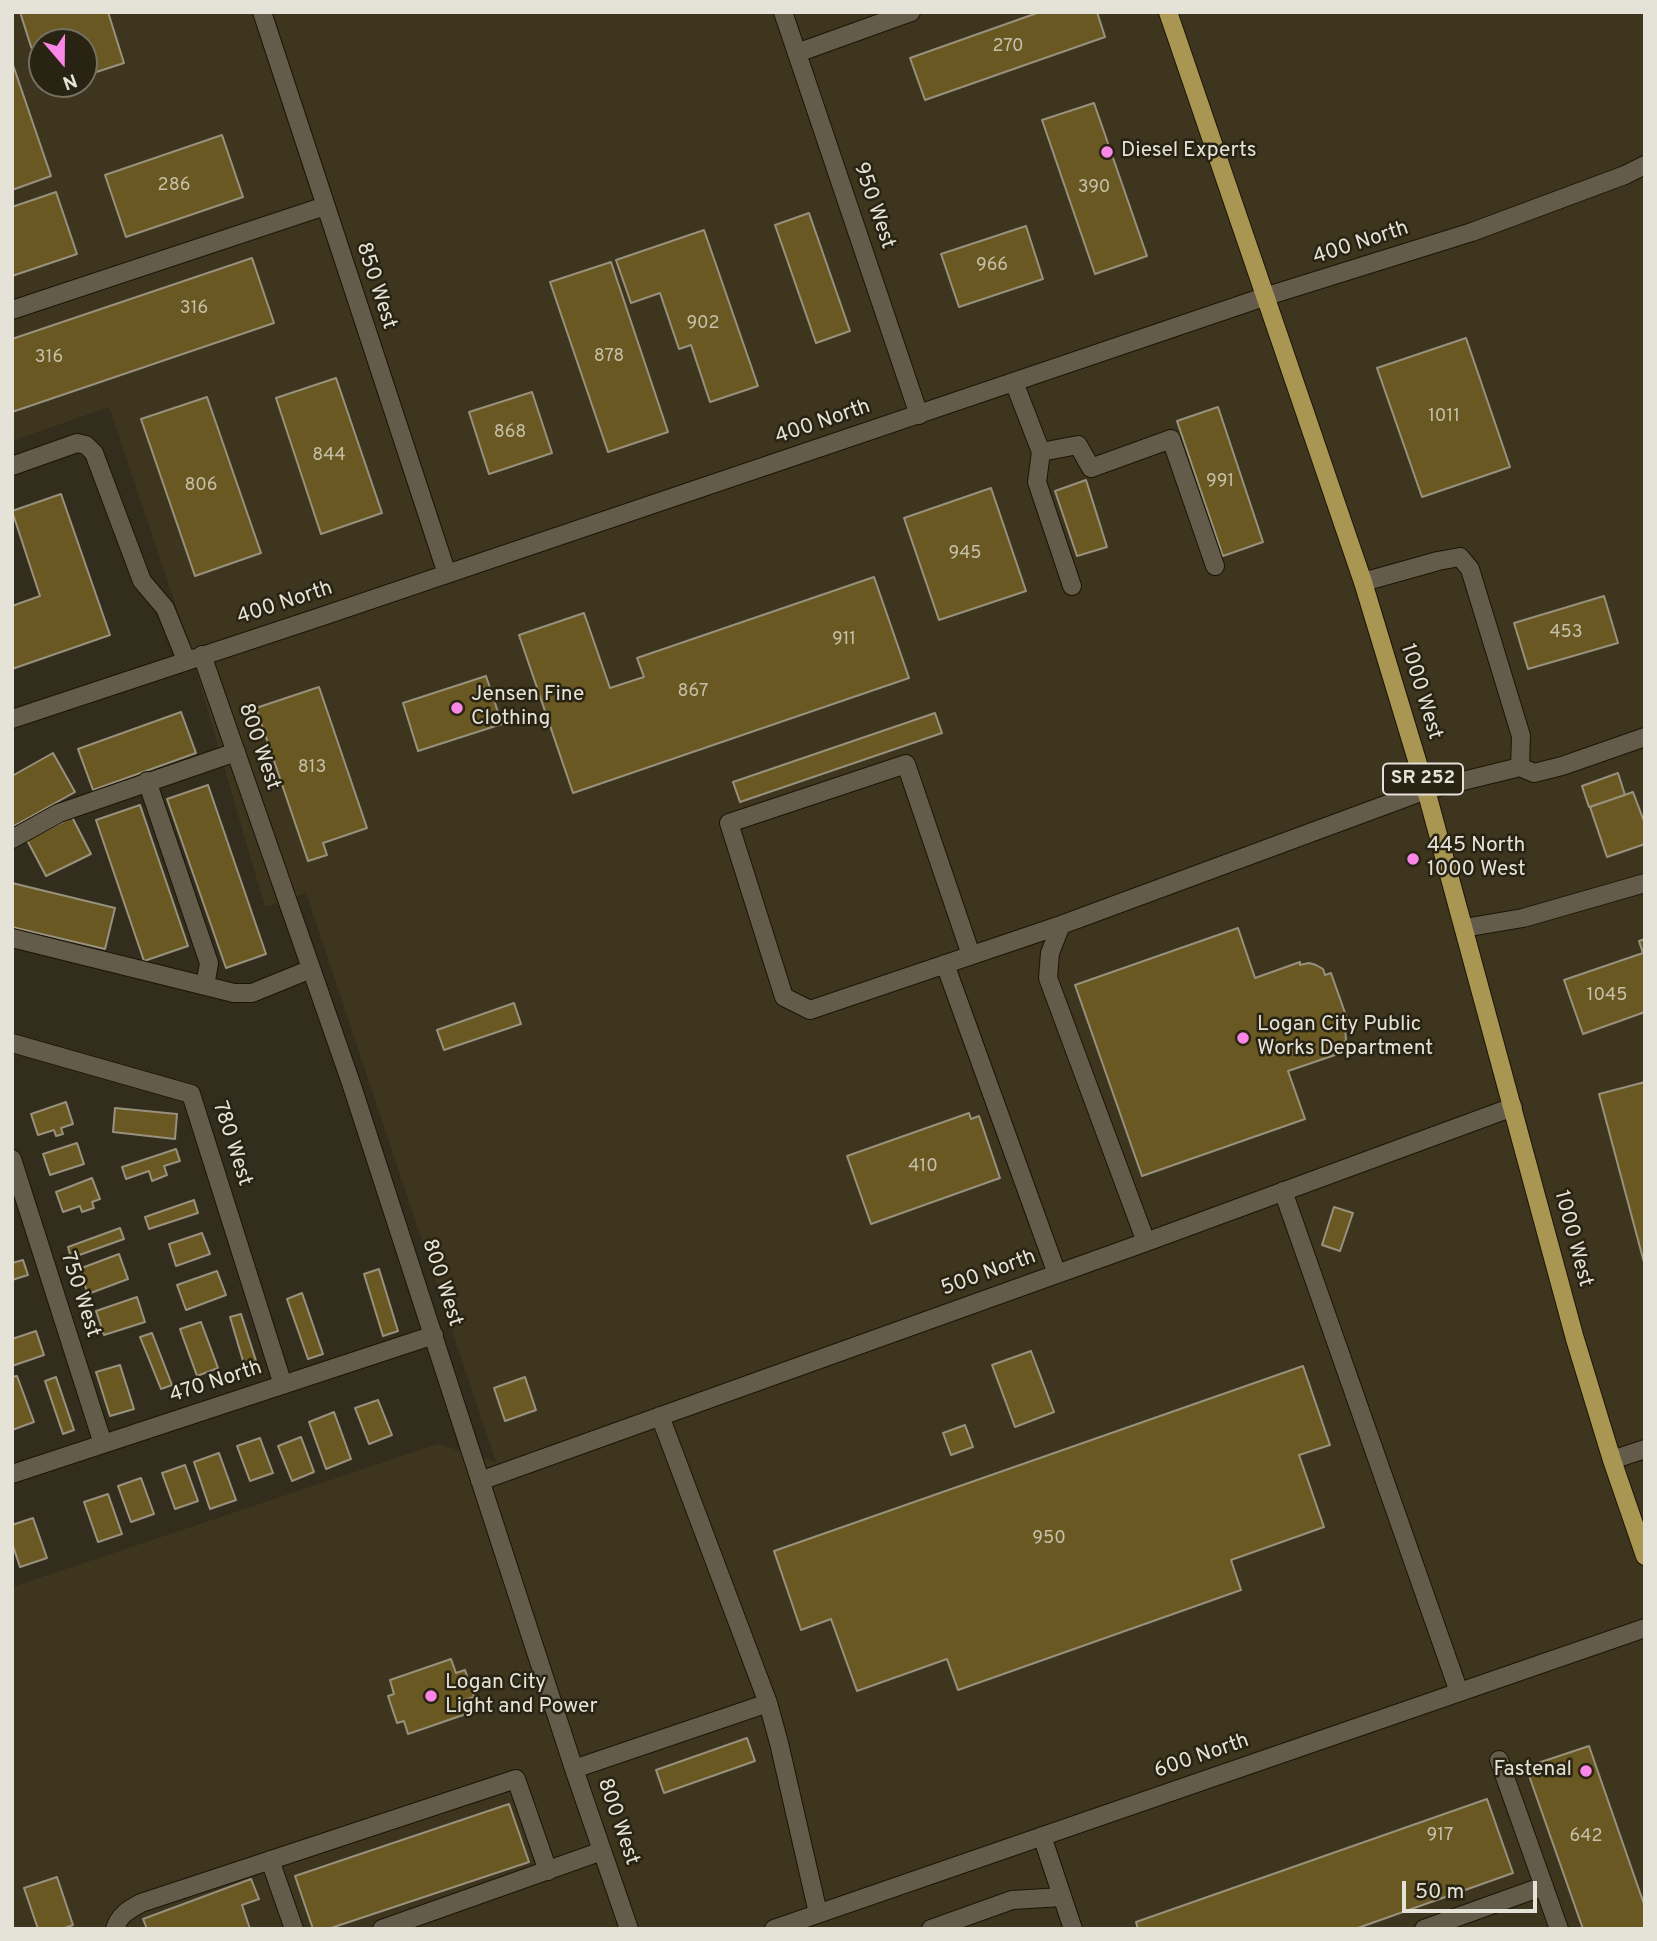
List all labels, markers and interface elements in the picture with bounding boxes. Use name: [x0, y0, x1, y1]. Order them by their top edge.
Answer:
north arrow: [28, 28, 98, 98]
house number: 270: [992, 36, 1024, 58]
text: N: [59, 67, 80, 94]
place label: Diesel Experts: [1121, 139, 1256, 165]
marker: Diesel Experts: [1099, 144, 1115, 160]
street label: 950 West: [846, 159, 900, 253]
house number: 286: [158, 175, 190, 197]
house number: 390: [1078, 177, 1110, 199]
street label: 400 North: [1310, 217, 1412, 271]
street label: 850 West: [349, 239, 401, 333]
house number: 966: [976, 255, 1008, 277]
house number: 316: [180, 298, 208, 320]
house number: 902: [686, 313, 720, 335]
house number: 878: [594, 346, 624, 368]
house number: 316: [35, 347, 63, 369]
street label: 400 North: [772, 395, 874, 451]
house number: 1011: [1428, 406, 1460, 428]
house number: 868: [494, 422, 526, 444]
house number: 844: [312, 445, 346, 467]
house number: 991: [1206, 471, 1234, 493]
house number: 806: [184, 475, 218, 497]
house number: 945: [948, 543, 982, 565]
street label: 400 North: [234, 577, 336, 631]
house number: 453: [1549, 622, 1583, 644]
house number: 911: [832, 629, 856, 651]
street label: 1000 West: [1394, 641, 1446, 743]
house number: 867: [678, 681, 708, 703]
place label: Jensen Fine Clothing: [471, 683, 584, 733]
street label: 800 West: [231, 700, 285, 794]
marker: Jensen Fine Clothing: [449, 700, 465, 716]
house number: 813: [298, 757, 326, 779]
road number: SR 252: [1383, 764, 1463, 794]
place label: 445 North 1000 West: [1427, 834, 1526, 884]
marker: 445 North 1000 West: [1405, 851, 1421, 867]
house number: 1045: [1587, 985, 1627, 1007]
place label: Logan City Public Works Department: [1257, 1013, 1433, 1063]
marker: Logan City Public Works Department: [1235, 1030, 1251, 1046]
street label: 780 West: [206, 1099, 256, 1189]
house number: 410: [908, 1156, 938, 1178]
street label: 1000 West: [1547, 1188, 1597, 1290]
street label: 800 West: [415, 1236, 467, 1330]
street label: 500 North: [938, 1245, 1040, 1303]
street label: 750 West: [53, 1249, 105, 1341]
street label: 470 North: [166, 1356, 266, 1410]
house number: 950: [1032, 1528, 1066, 1550]
place label: Logan City Light and Power: [445, 1671, 598, 1721]
marker: Logan City Light and Power: [423, 1688, 439, 1704]
street label: 600 North: [1151, 1729, 1253, 1785]
place label: Fastenal: [1493, 1758, 1572, 1784]
marker: Fastenal: [1578, 1763, 1594, 1779]
street label: 800 West: [590, 1775, 644, 1869]
house number: 917: [1427, 1825, 1453, 1847]
house number: 642: [1570, 1826, 1602, 1848]
scale bar: [1405, 1868, 1540, 1912]
text: 50 m: [1415, 1879, 1464, 1906]

